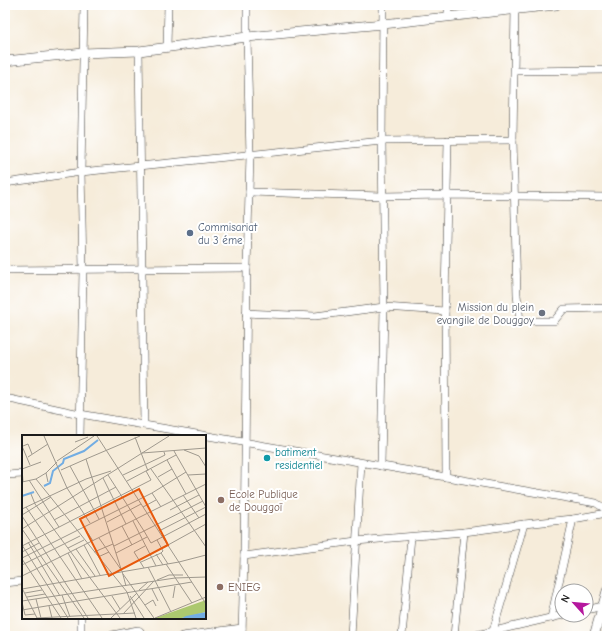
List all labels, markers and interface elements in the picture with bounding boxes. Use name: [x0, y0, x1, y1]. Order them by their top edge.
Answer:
place label: Commisariat du 3 éme: [198, 221, 258, 247]
marker: Commisariat du 3 éme: [185, 228, 195, 238]
place label: Mission du plein evangile de Douggoy: [437, 301, 534, 327]
marker: Mission du plein evangile de Douggoy: [537, 308, 547, 318]
inset map: [22, 435, 206, 619]
place label: batiment residentiel: [275, 446, 323, 472]
marker: batiment residentiel: [262, 453, 272, 463]
place label: Ecole Publique de Douggoï: [229, 488, 298, 514]
marker: Ecole Publique de Douggoï: [216, 495, 226, 505]
place label: ENIEG: [228, 581, 261, 594]
marker: ENIEG: [215, 582, 225, 592]
north arrow: [554, 583, 594, 623]
text: N: [558, 593, 573, 605]

